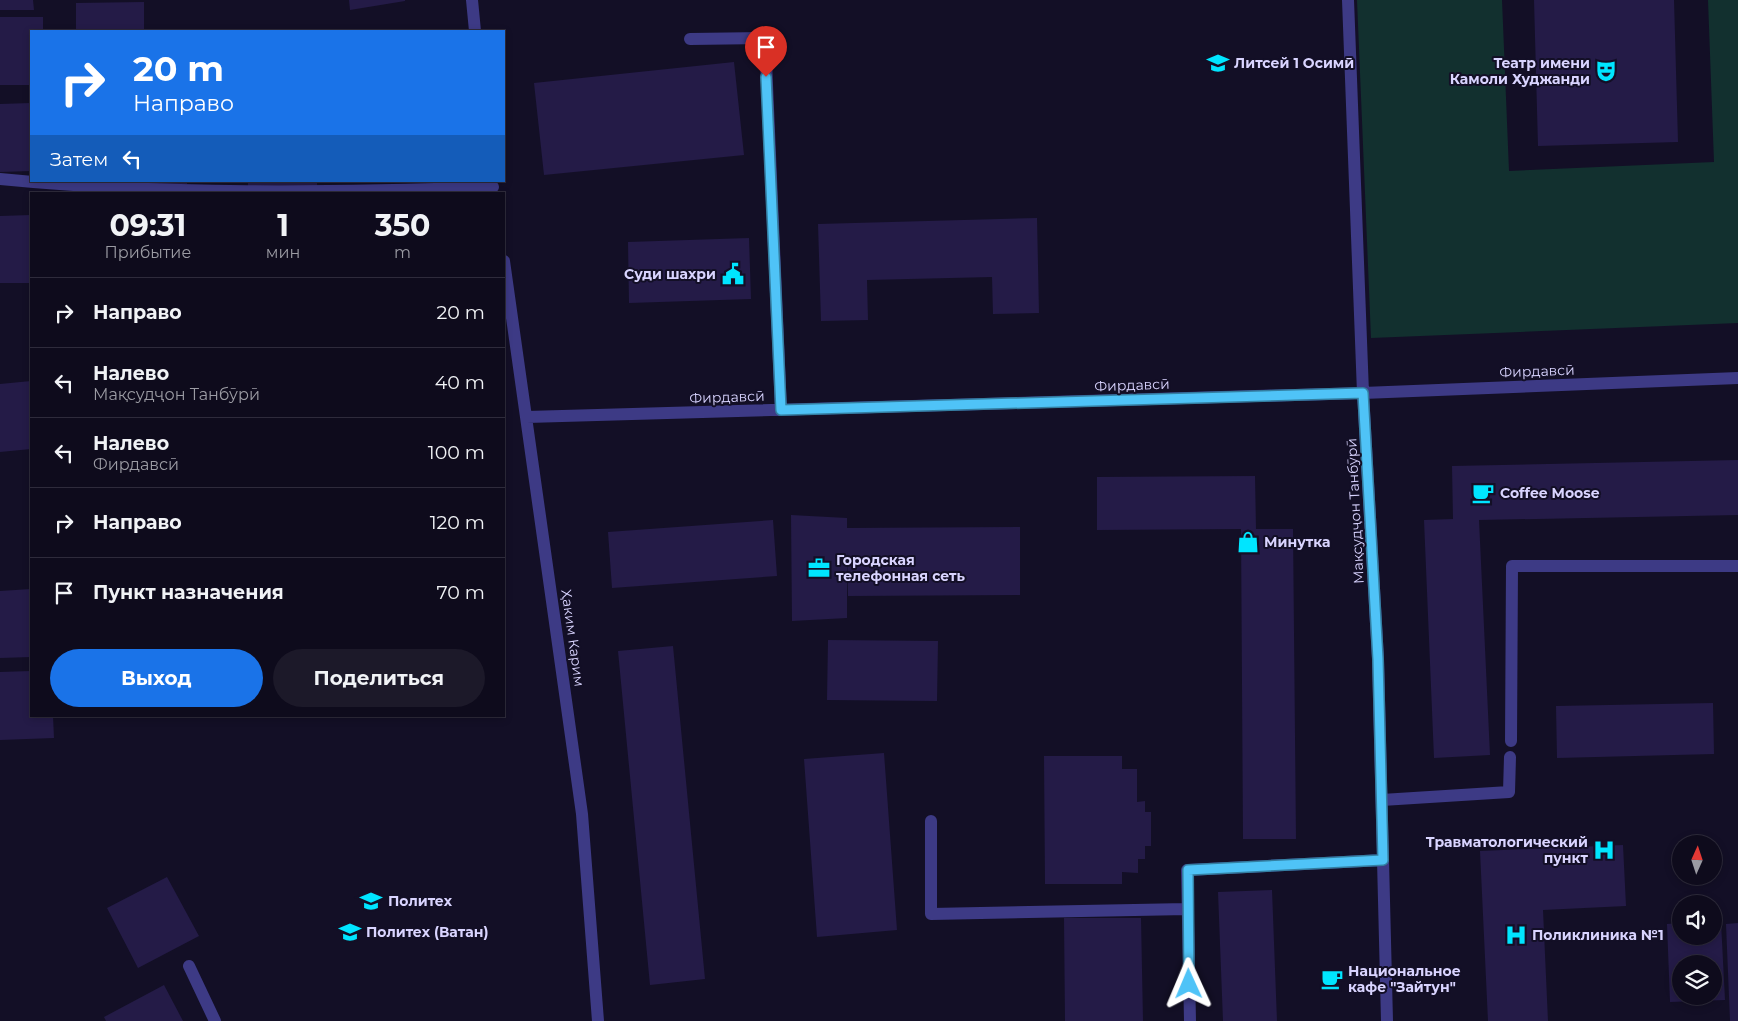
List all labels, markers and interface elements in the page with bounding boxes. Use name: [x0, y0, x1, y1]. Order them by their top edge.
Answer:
pin: [745, 26, 787, 77]
icon: arrive: [752, 33, 780, 61]
text: 20 m: [133, 47, 224, 90]
icon: right: [50, 50, 115, 115]
school or university icon: Литсей 1 Осимӣ: [1205, 50, 1231, 76]
place label: Литсей 1 Осимӣ: [1234, 54, 1354, 72]
place label: Театр имени Камоли Худжанди: [1450, 54, 1590, 88]
theatre icon: Театр имени Камоли Худжанди: [1593, 58, 1619, 84]
text: Направо: [133, 90, 234, 117]
icon: left: [118, 145, 146, 173]
text: Затем: [50, 148, 108, 171]
text: 09:31: [109, 207, 186, 244]
text: 1: [277, 207, 289, 244]
text: 350: [375, 207, 430, 244]
text: Прибытие: [105, 243, 191, 262]
text: мин: [266, 243, 300, 262]
text: m: [394, 243, 411, 262]
public building icon: Суди шахри: [720, 261, 746, 287]
place label: Суди шахри: [624, 265, 716, 283]
icon: right: [50, 299, 78, 327]
text: Направо: [93, 301, 182, 324]
text: 20 m: [437, 301, 485, 324]
street label: Фирдавсӣ: [1499, 361, 1575, 381]
text: Налево: [93, 362, 169, 385]
icon: left: [50, 369, 78, 397]
text: 40 m: [435, 371, 485, 394]
street label: Фирдавсӣ: [1094, 375, 1170, 395]
text: Мақсудҷон Танбӯрӣ: [93, 385, 260, 404]
street label: Фирдавсӣ: [689, 387, 765, 407]
text: Налево: [93, 432, 169, 455]
street label: Мақсудҷон Танбӯрӣ: [1342, 438, 1368, 584]
icon: left: [50, 439, 78, 467]
text: 100 m: [428, 441, 485, 464]
text: Фирдавсӣ: [93, 455, 179, 474]
cafe icon: Coffee Moose: [1470, 480, 1496, 506]
place label: Coffee Moose: [1500, 484, 1600, 502]
icon: right: [50, 509, 78, 537]
text: Направо: [93, 511, 182, 534]
text: 120 m: [430, 511, 485, 534]
shop icon: Минутка: [1235, 529, 1261, 555]
place label: Минутка: [1264, 533, 1331, 551]
place label: Городская телефонная сеть: [836, 551, 966, 585]
office icon: Городская телефонная сеть: [806, 555, 832, 581]
icon: arrive: [50, 579, 78, 607]
text: Пункт назначения: [93, 581, 284, 604]
text: 70 m: [436, 581, 485, 604]
street label: Ҳаким Карим: [557, 588, 589, 688]
button: Выход: [50, 649, 263, 707]
button: Поделиться: [273, 649, 485, 707]
place label: Травматологический пункт: [1426, 833, 1589, 867]
north arrow: [1672, 835, 1722, 885]
map controls: [1672, 835, 1722, 1005]
hospital icon: Травматологический пункт: [1591, 837, 1617, 863]
school or university icon: Политех: [358, 888, 384, 914]
place label: Политех: [388, 892, 453, 910]
button: sound: [1672, 895, 1722, 945]
school or university icon: Политех (Ватан): [337, 919, 363, 945]
hospital icon: Поликлиника №1: [1503, 922, 1529, 948]
place label: Политех (Ватан): [366, 923, 488, 941]
place label: Поликлиника №1: [1532, 926, 1664, 944]
button: layers: [1672, 955, 1722, 1005]
position arrow: [1162, 957, 1214, 1009]
place label: Национальное кафе "Зайтун": [1348, 962, 1461, 996]
cafe icon: Национальное кафе "Зайтун": [1319, 966, 1345, 992]

